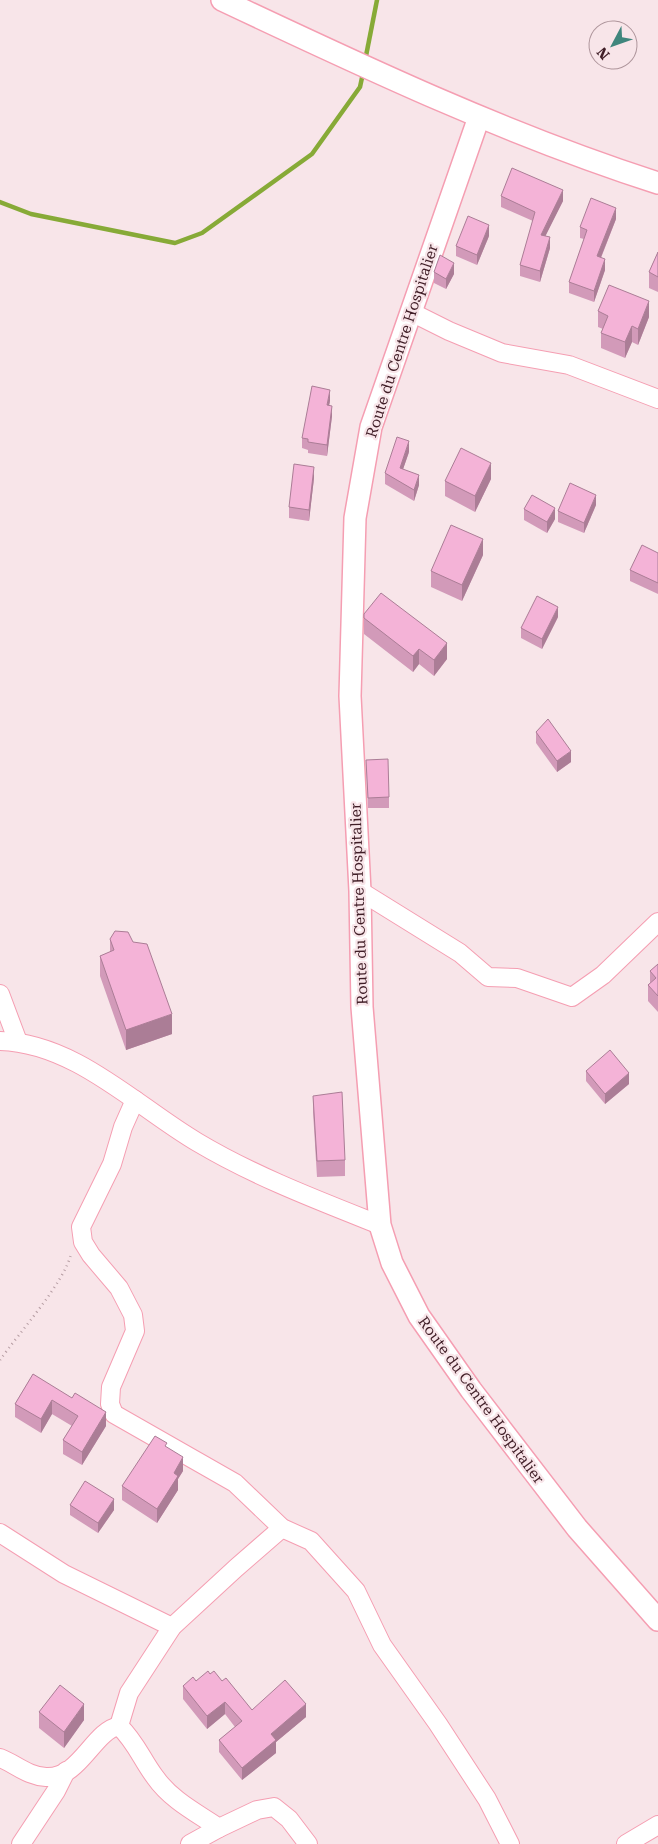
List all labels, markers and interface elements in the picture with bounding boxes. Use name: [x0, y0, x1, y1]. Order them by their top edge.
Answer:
north arrow: [588, 20, 638, 70]
text: N: [593, 44, 613, 63]
street label: Route du Centre Hospitalier: [362, 242, 442, 440]
street label: Route du Centre Hospitalier: [346, 803, 372, 1005]
street label: Route du Centre Hospitalier: [414, 1313, 548, 1487]

